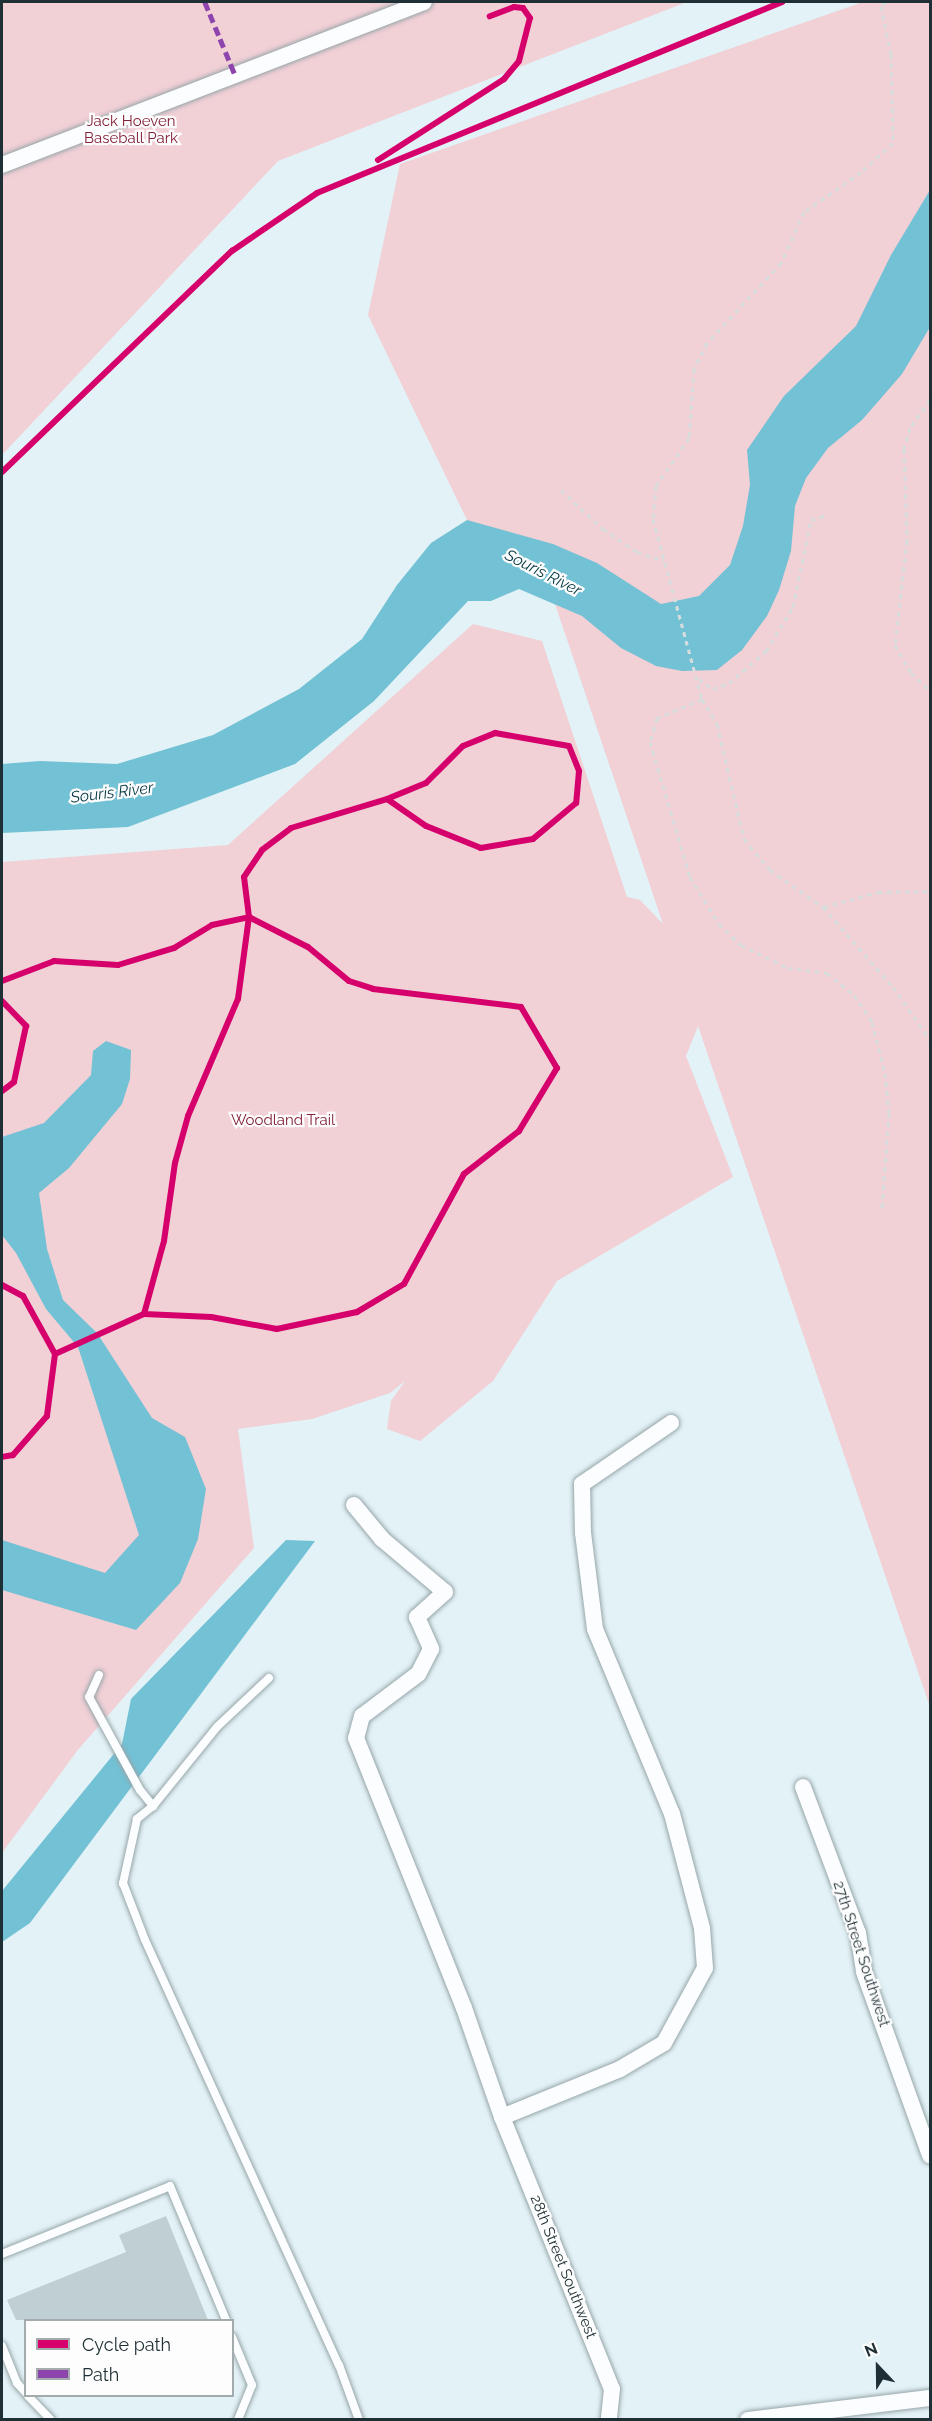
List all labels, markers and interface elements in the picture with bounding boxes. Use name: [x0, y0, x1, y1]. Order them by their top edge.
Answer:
park label: Jack Hoeven Baseball Park: [84, 112, 178, 147]
water label: Souris River: [502, 546, 584, 600]
water label: Souris River: [70, 778, 154, 808]
park label: Woodland Trail: [231, 1112, 335, 1130]
street label: 27th Street Southwest: [829, 1879, 893, 2029]
street label: 28th Street Southwest: [526, 2193, 600, 2341]
legend: [24, 2319, 234, 2397]
text: Cycle path: [82, 2334, 171, 2355]
north arrow: [848, 2337, 908, 2397]
text: N: [862, 2339, 880, 2361]
text: Path: [82, 2364, 119, 2385]

